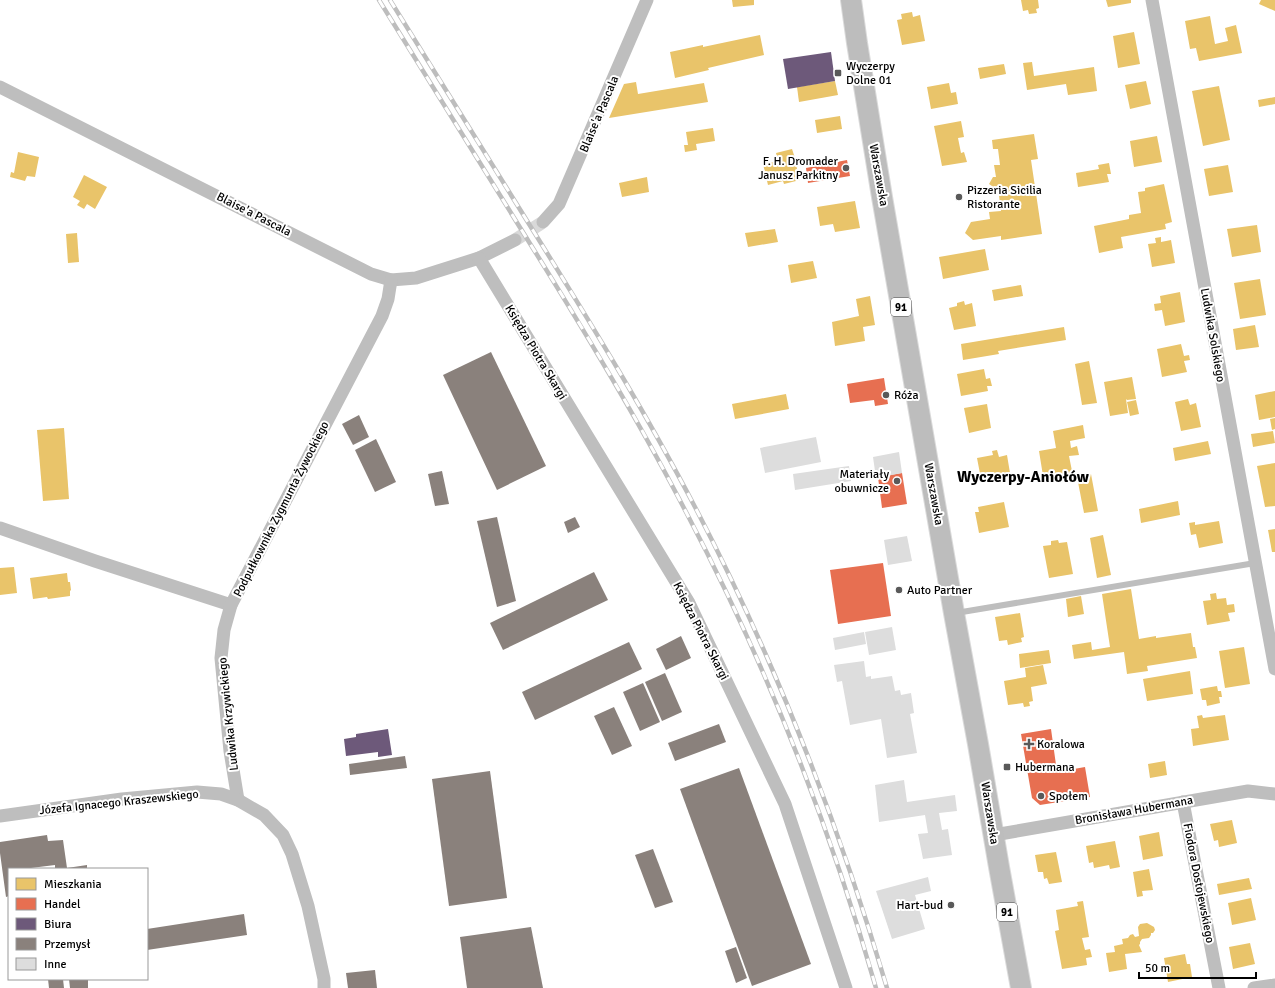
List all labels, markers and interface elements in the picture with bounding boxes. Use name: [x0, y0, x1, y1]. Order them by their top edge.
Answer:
place label: Wyczerpy Dolne 01: [846, 59, 895, 88]
marker: Wyczerpy Dolne 01: [833, 68, 843, 78]
street label: Blaise'a Pascala: [577, 74, 622, 155]
street label: Warszawska: [866, 143, 891, 207]
place label: F. H. Dromader Janusz Parkitny: [758, 154, 839, 183]
marker: F. H. Dromader Janusz Parkitny: [841, 163, 851, 173]
place label: Pizzeria Sicilia Ristorante: [967, 183, 1042, 212]
street label: Blaise'a Pascala: [214, 189, 294, 240]
marker: Pizzeria Sicilia Ristorante: [954, 192, 964, 202]
street label: Ludwika Solskiego: [1197, 287, 1228, 383]
road number: 91: [891, 298, 911, 316]
street label: Księdza Piotra Skargi: [501, 302, 570, 402]
place label: Róża: [894, 388, 919, 403]
marker: Róża: [881, 390, 891, 400]
street label: Podpułkownika Zygmunta Żywockiego: [230, 419, 332, 600]
street label: Warszawska: [921, 462, 946, 526]
place label: Materiały obuwnicze: [835, 467, 889, 496]
district label: Wyczerpy-Aniołów: [957, 467, 1090, 487]
marker: Materiały obuwnicze: [892, 476, 902, 486]
street label: Księdza Piotra Skargi: [669, 580, 732, 683]
place label: Auto Partner: [907, 583, 973, 598]
marker: Auto Partner: [894, 585, 904, 595]
street label: Ludwika Krzywickiego: [215, 657, 242, 771]
place label: Koralowa: [1037, 737, 1085, 752]
marker: Koralowa: [1024, 739, 1034, 749]
place label: Hubermana: [1015, 760, 1075, 775]
marker: Hubermana: [1002, 762, 1012, 772]
street label: Warszawska: [977, 781, 1002, 845]
street label: Józefa Ignacego Kraszewskiego: [39, 787, 199, 818]
place label: Społem: [1049, 789, 1088, 804]
marker: Społem: [1036, 791, 1046, 801]
street label: Bronisława Hubermana: [1074, 793, 1194, 828]
street label: Fiodora Dostojewskiego: [1180, 822, 1218, 944]
legend: [8, 868, 148, 980]
text: Mieszkania: [44, 877, 102, 892]
text: Handel: [44, 897, 81, 912]
place label: Hart-bud: [897, 898, 943, 913]
marker: Hart-bud: [946, 900, 956, 910]
road number: 91: [997, 903, 1017, 921]
text: Biura: [44, 917, 72, 932]
text: Przemysł: [44, 937, 91, 952]
scale bar: [1139, 954, 1256, 980]
text: Inne: [44, 957, 67, 972]
text: 50 m: [1145, 961, 1170, 976]

